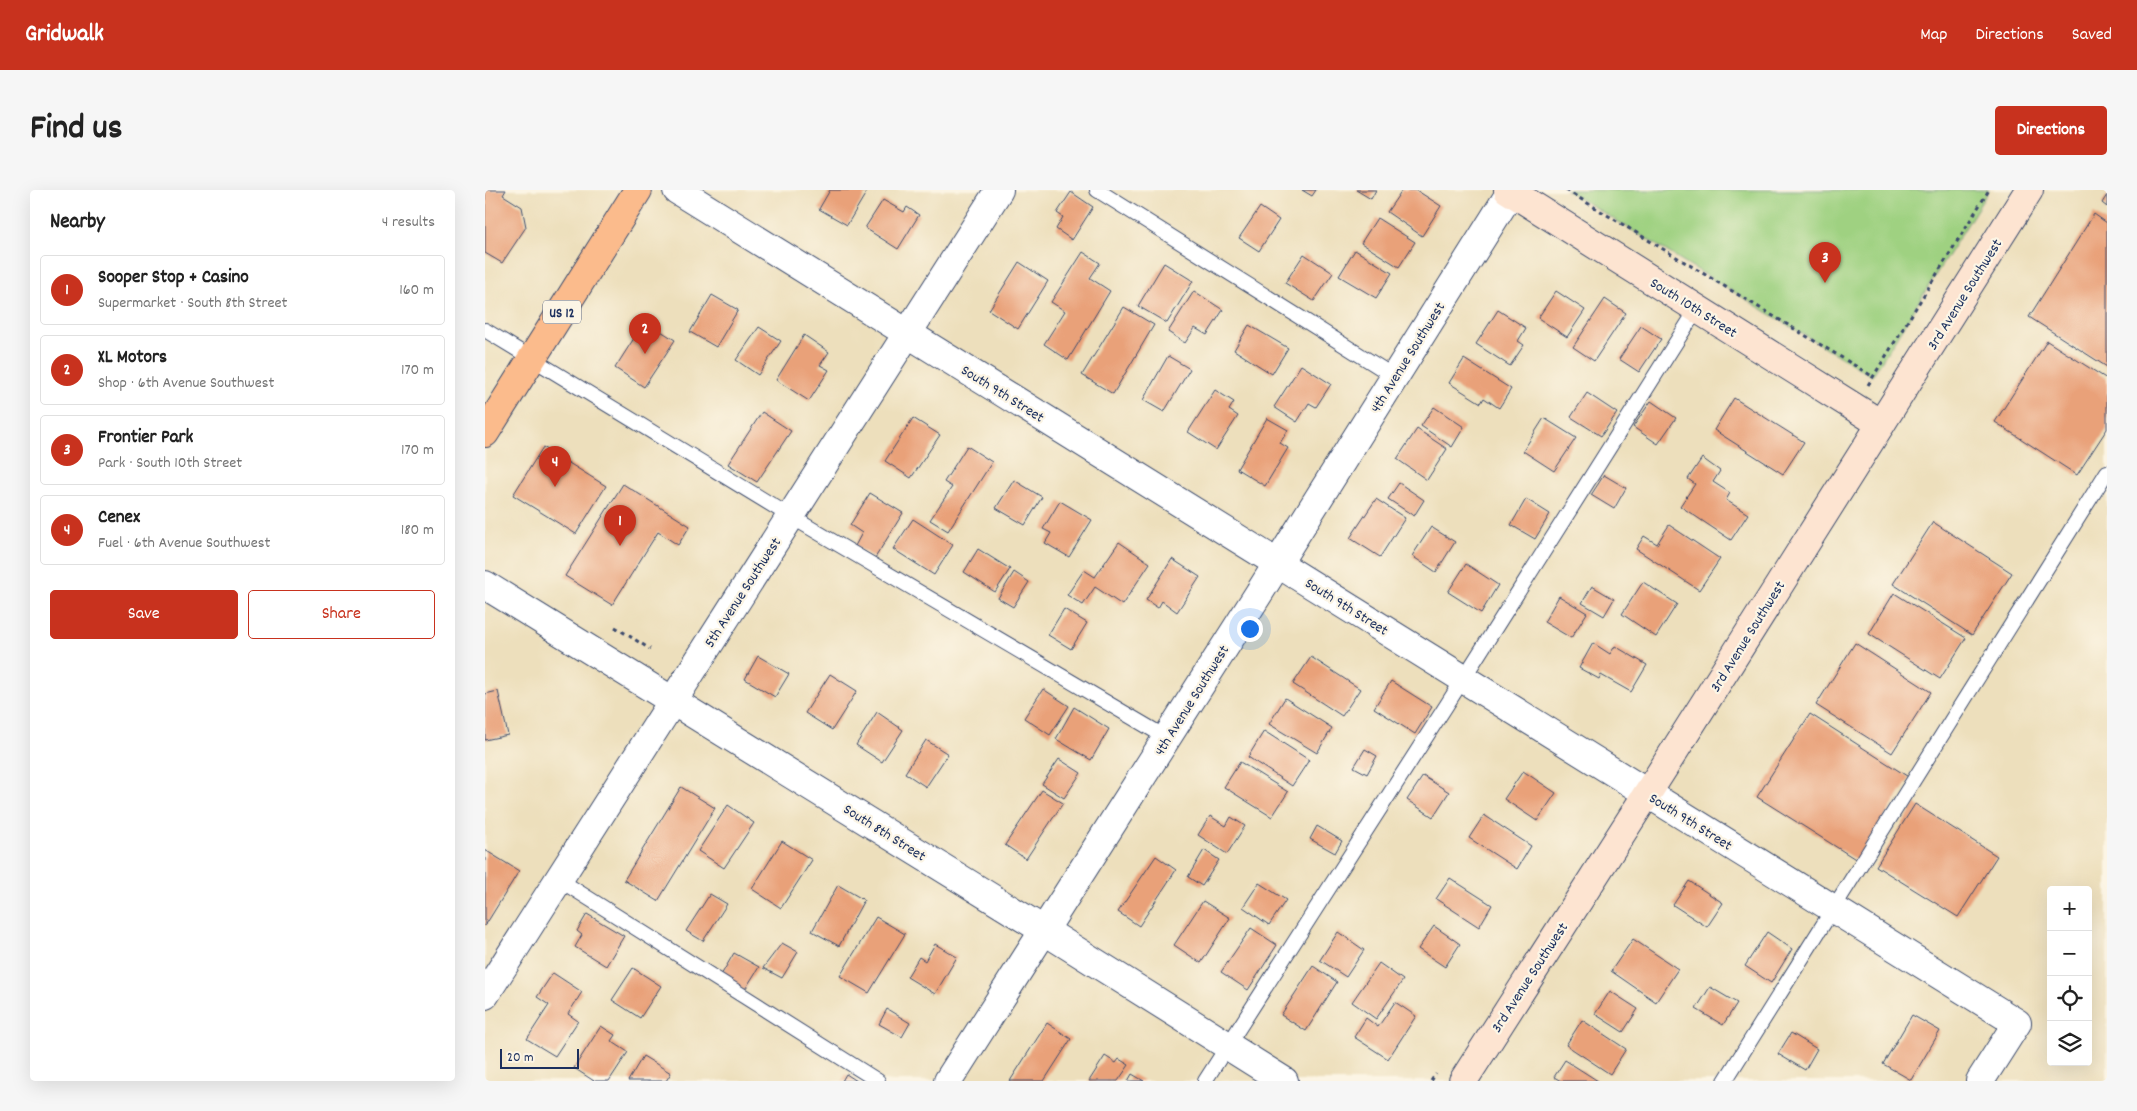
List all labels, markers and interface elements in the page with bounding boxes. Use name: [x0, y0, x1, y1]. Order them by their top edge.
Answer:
text: Gridwalk: [25, 18, 104, 52]
text: Map: [1920, 23, 1947, 48]
text: Directions: [1975, 23, 2044, 48]
text: Saved: [2072, 23, 2112, 48]
text: Find us: [30, 105, 122, 155]
button: Directions: [1995, 106, 2107, 155]
text: Nearby: [50, 208, 105, 238]
text: 4 results: [382, 211, 435, 234]
street label: 3rd Avenue Southwest: [1923, 235, 2009, 355]
pin: 3: [1809, 242, 1841, 283]
text: Sooper Stop + Casino: [98, 265, 249, 292]
street label: South 10th Street: [1645, 273, 1741, 345]
text: 1: [65, 279, 69, 302]
text: 160 m: [399, 279, 434, 302]
text: Supermarket · South 8th Street: [98, 292, 287, 315]
street label: 4th Avenue Southwest: [1366, 298, 1452, 418]
road number: US 12: [543, 300, 581, 324]
pin: 2: [629, 313, 661, 354]
text: XL Motors: [98, 345, 167, 372]
text: 2: [64, 359, 71, 382]
text: 170 m: [401, 359, 434, 382]
street label: South 9th Street: [956, 360, 1048, 429]
text: Shop · 6th Avenue Southwest: [98, 372, 274, 395]
text: Frontier Park: [98, 425, 193, 452]
text: 3: [63, 439, 71, 462]
text: 170 m: [401, 439, 434, 462]
pin: 4: [539, 446, 571, 487]
text: Park · South 10th Street: [98, 452, 242, 475]
text: Cenex: [98, 505, 140, 532]
pin: 1: [604, 505, 636, 546]
text: 4: [64, 519, 70, 542]
text: 180 m: [401, 519, 434, 542]
text: Fuel · 6th Avenue Southwest: [98, 532, 270, 555]
street label: 5th Avenue Southwest: [700, 533, 788, 653]
street label: South 9th Street: [1300, 573, 1392, 642]
street label: 3rd Avenue Southwest: [1706, 577, 1792, 697]
button: Save: [50, 590, 238, 639]
button: Share: [248, 590, 435, 639]
your location: [1237, 616, 1263, 642]
street label: 4th Avenue Southwest: [1150, 641, 1236, 761]
street label: South 9th Street: [1644, 788, 1736, 857]
street label: South 8th Street: [838, 799, 930, 868]
map controls: [2047, 886, 2092, 1066]
button: +: [2047, 886, 2092, 931]
street label: 3rd Avenue Southwest: [1487, 918, 1575, 1038]
button: −: [2047, 931, 2092, 976]
button: locate: [2047, 976, 2092, 1021]
button: layers: [2047, 1021, 2092, 1066]
scale bar: [500, 1046, 579, 1069]
text: 20 m: [507, 1048, 534, 1068]

